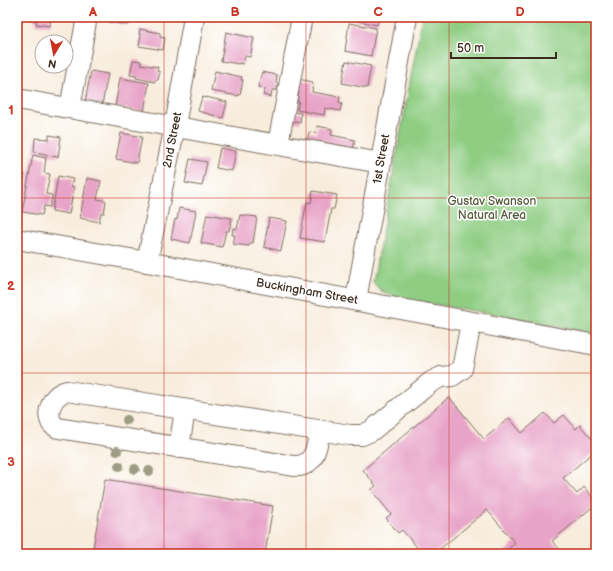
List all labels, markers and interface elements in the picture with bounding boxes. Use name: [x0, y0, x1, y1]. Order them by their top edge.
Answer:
text: A: [88, 4, 97, 20]
text: B: [230, 4, 240, 20]
text: C: [373, 4, 383, 20]
text: D: [515, 4, 525, 20]
north arrow: [34, 34, 74, 74]
scale bar: [451, 34, 556, 60]
text: 50 m: [457, 41, 484, 56]
text: N: [47, 56, 58, 70]
text: 1: [8, 102, 14, 118]
street label: 2nd Street: [160, 111, 185, 169]
street label: 1st Street: [370, 133, 393, 185]
park label: Gustav Swanson Natural Area: [448, 194, 537, 223]
street label: Buckingham Street: [255, 275, 359, 308]
text: 2: [7, 278, 15, 294]
text: 3: [7, 454, 15, 470]

